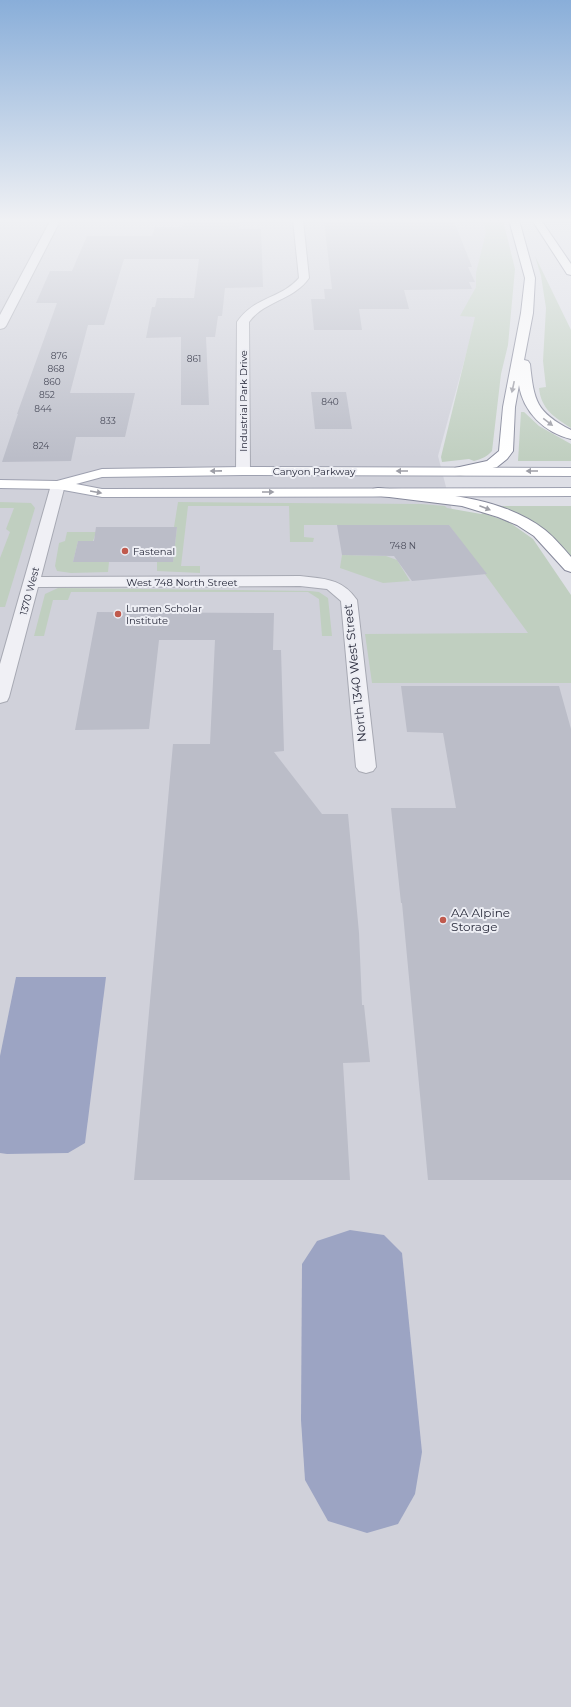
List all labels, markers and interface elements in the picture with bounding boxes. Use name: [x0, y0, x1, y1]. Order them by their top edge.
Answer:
house number: 876: [51, 350, 68, 361]
street label: Industrial Park Drive: [237, 350, 250, 452]
house number: 861: [187, 353, 201, 364]
house number: 868: [48, 363, 65, 374]
house number: 860: [43, 376, 61, 387]
one-way arrow: [510, 381, 516, 393]
house number: 852: [39, 389, 55, 400]
house number: 840: [321, 396, 339, 407]
house number: 844: [34, 403, 52, 414]
house number: 833: [100, 415, 116, 426]
one-way arrow: [543, 417, 554, 426]
house number: 824: [33, 440, 49, 451]
street label: Canyon Parkway: [273, 465, 356, 478]
one-way arrow: [209, 468, 222, 474]
one-way arrow: [395, 468, 408, 474]
one-way arrow: [525, 468, 538, 474]
one-way arrow: [90, 489, 102, 495]
one-way arrow: [262, 489, 275, 495]
one-way arrow: [480, 505, 492, 511]
house number: 748 N: [390, 540, 416, 551]
place label: Fastenal: [133, 545, 175, 558]
marker: Fastenal: [120, 546, 130, 556]
street label: 1370 West: [17, 565, 42, 617]
street label: West 748 North Street: [126, 576, 238, 589]
place label: Lumen Scholar Institute: [126, 602, 202, 627]
street label: North 1340 West Street: [340, 603, 369, 743]
marker: Lumen Scholar Institute: [113, 609, 123, 619]
place label: AA Alpine Storage: [451, 905, 510, 934]
marker: AA Alpine Storage: [438, 915, 448, 925]

